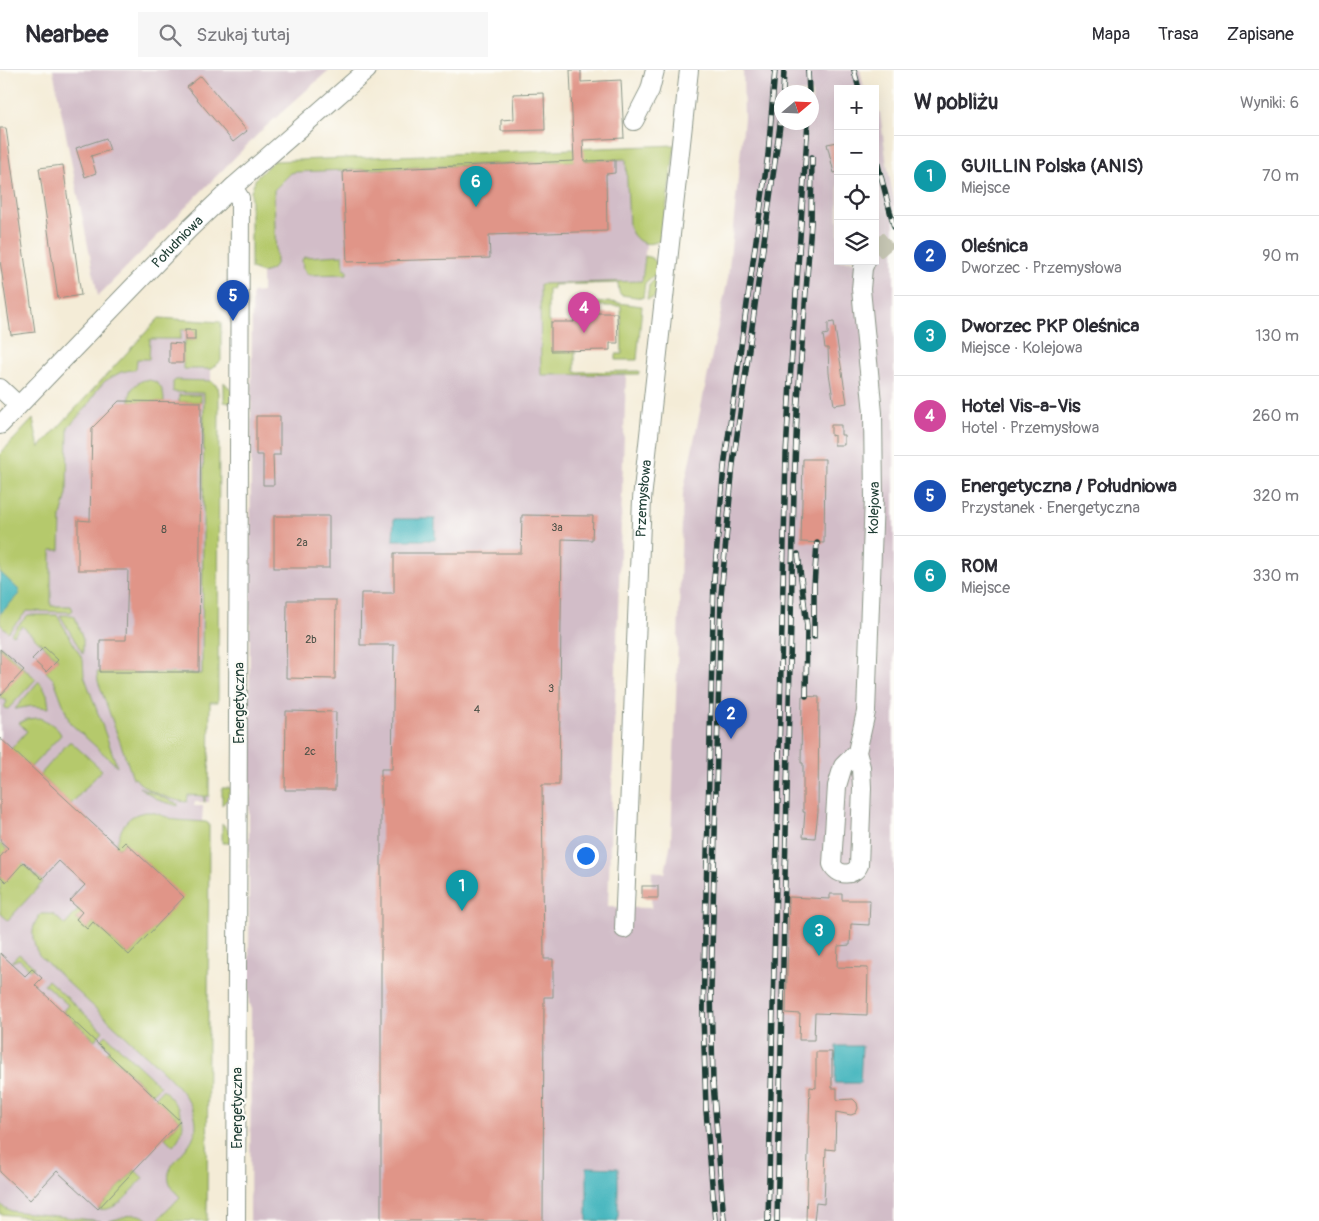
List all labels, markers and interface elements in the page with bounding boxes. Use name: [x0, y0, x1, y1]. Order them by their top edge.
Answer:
search box: [138, 12, 488, 57]
text: Nearbee: [25, 20, 108, 49]
icon: search: [156, 21, 184, 49]
text: Szukaj tutaj: [196, 23, 290, 47]
text: Mapa: [1092, 23, 1130, 46]
text: Trasa: [1158, 23, 1199, 46]
text: Zapisane: [1227, 23, 1294, 46]
north arrow: [774, 85, 819, 130]
map controls: [834, 85, 879, 265]
button: +: [834, 85, 879, 130]
text: W pobliżu: [914, 89, 998, 116]
text: Wyniki: 6: [1240, 93, 1299, 113]
button: −: [834, 130, 879, 175]
text: GUILLIN Polska (ANIS): [961, 154, 1144, 178]
pin: 6: [460, 166, 492, 207]
text: 1: [927, 166, 933, 186]
text: 70 m: [1262, 166, 1299, 186]
button: locate: [834, 175, 879, 220]
text: Miejsce: [961, 178, 1010, 198]
street label: Południowa: [148, 212, 207, 272]
button: layers: [834, 220, 879, 265]
text: Oleśnica: [961, 234, 1028, 258]
text: 2: [926, 246, 934, 266]
text: 90 m: [1262, 246, 1299, 266]
text: Dworzec · Przemysłowa: [961, 258, 1122, 278]
pin: 5: [217, 280, 249, 321]
pin: 4: [568, 292, 600, 333]
text: Dworzec PKP Oleśnica: [961, 314, 1139, 338]
text: 3: [926, 326, 934, 346]
text: 130 m: [1255, 326, 1299, 346]
text: Miejsce · Kolejowa: [961, 338, 1083, 358]
text: Hotel Vis-a-Vis: [961, 394, 1080, 418]
text: 4: [925, 406, 935, 426]
text: 260 m: [1252, 406, 1299, 426]
text: Hotel · Przemysłowa: [961, 418, 1099, 438]
street label: Przemysłowa: [632, 459, 655, 538]
text: Energetyczna / Południowa: [961, 474, 1177, 498]
street label: Kolejowa: [865, 481, 883, 535]
text: 5: [926, 486, 934, 506]
text: 320 m: [1253, 486, 1299, 506]
text: Przystanek · Energetyczna: [961, 498, 1140, 518]
house number: 3a: [551, 521, 563, 534]
house number: 8: [161, 523, 167, 536]
house number: 2a: [296, 536, 308, 549]
text: ROM: [961, 554, 998, 578]
text: 6: [925, 566, 935, 586]
text: 330 m: [1253, 566, 1299, 586]
text: Miejsce: [961, 578, 1010, 598]
house number: 2b: [305, 633, 317, 646]
street label: Energetyczna: [231, 662, 248, 744]
house number: 3: [548, 682, 554, 695]
pin: 2: [715, 698, 747, 739]
house number: 4: [474, 703, 481, 716]
house number: 2c: [304, 745, 316, 758]
your location: [573, 843, 599, 869]
pin: 1: [446, 870, 478, 911]
pin: 3: [803, 915, 835, 956]
street label: Energetyczna: [229, 1067, 246, 1149]

